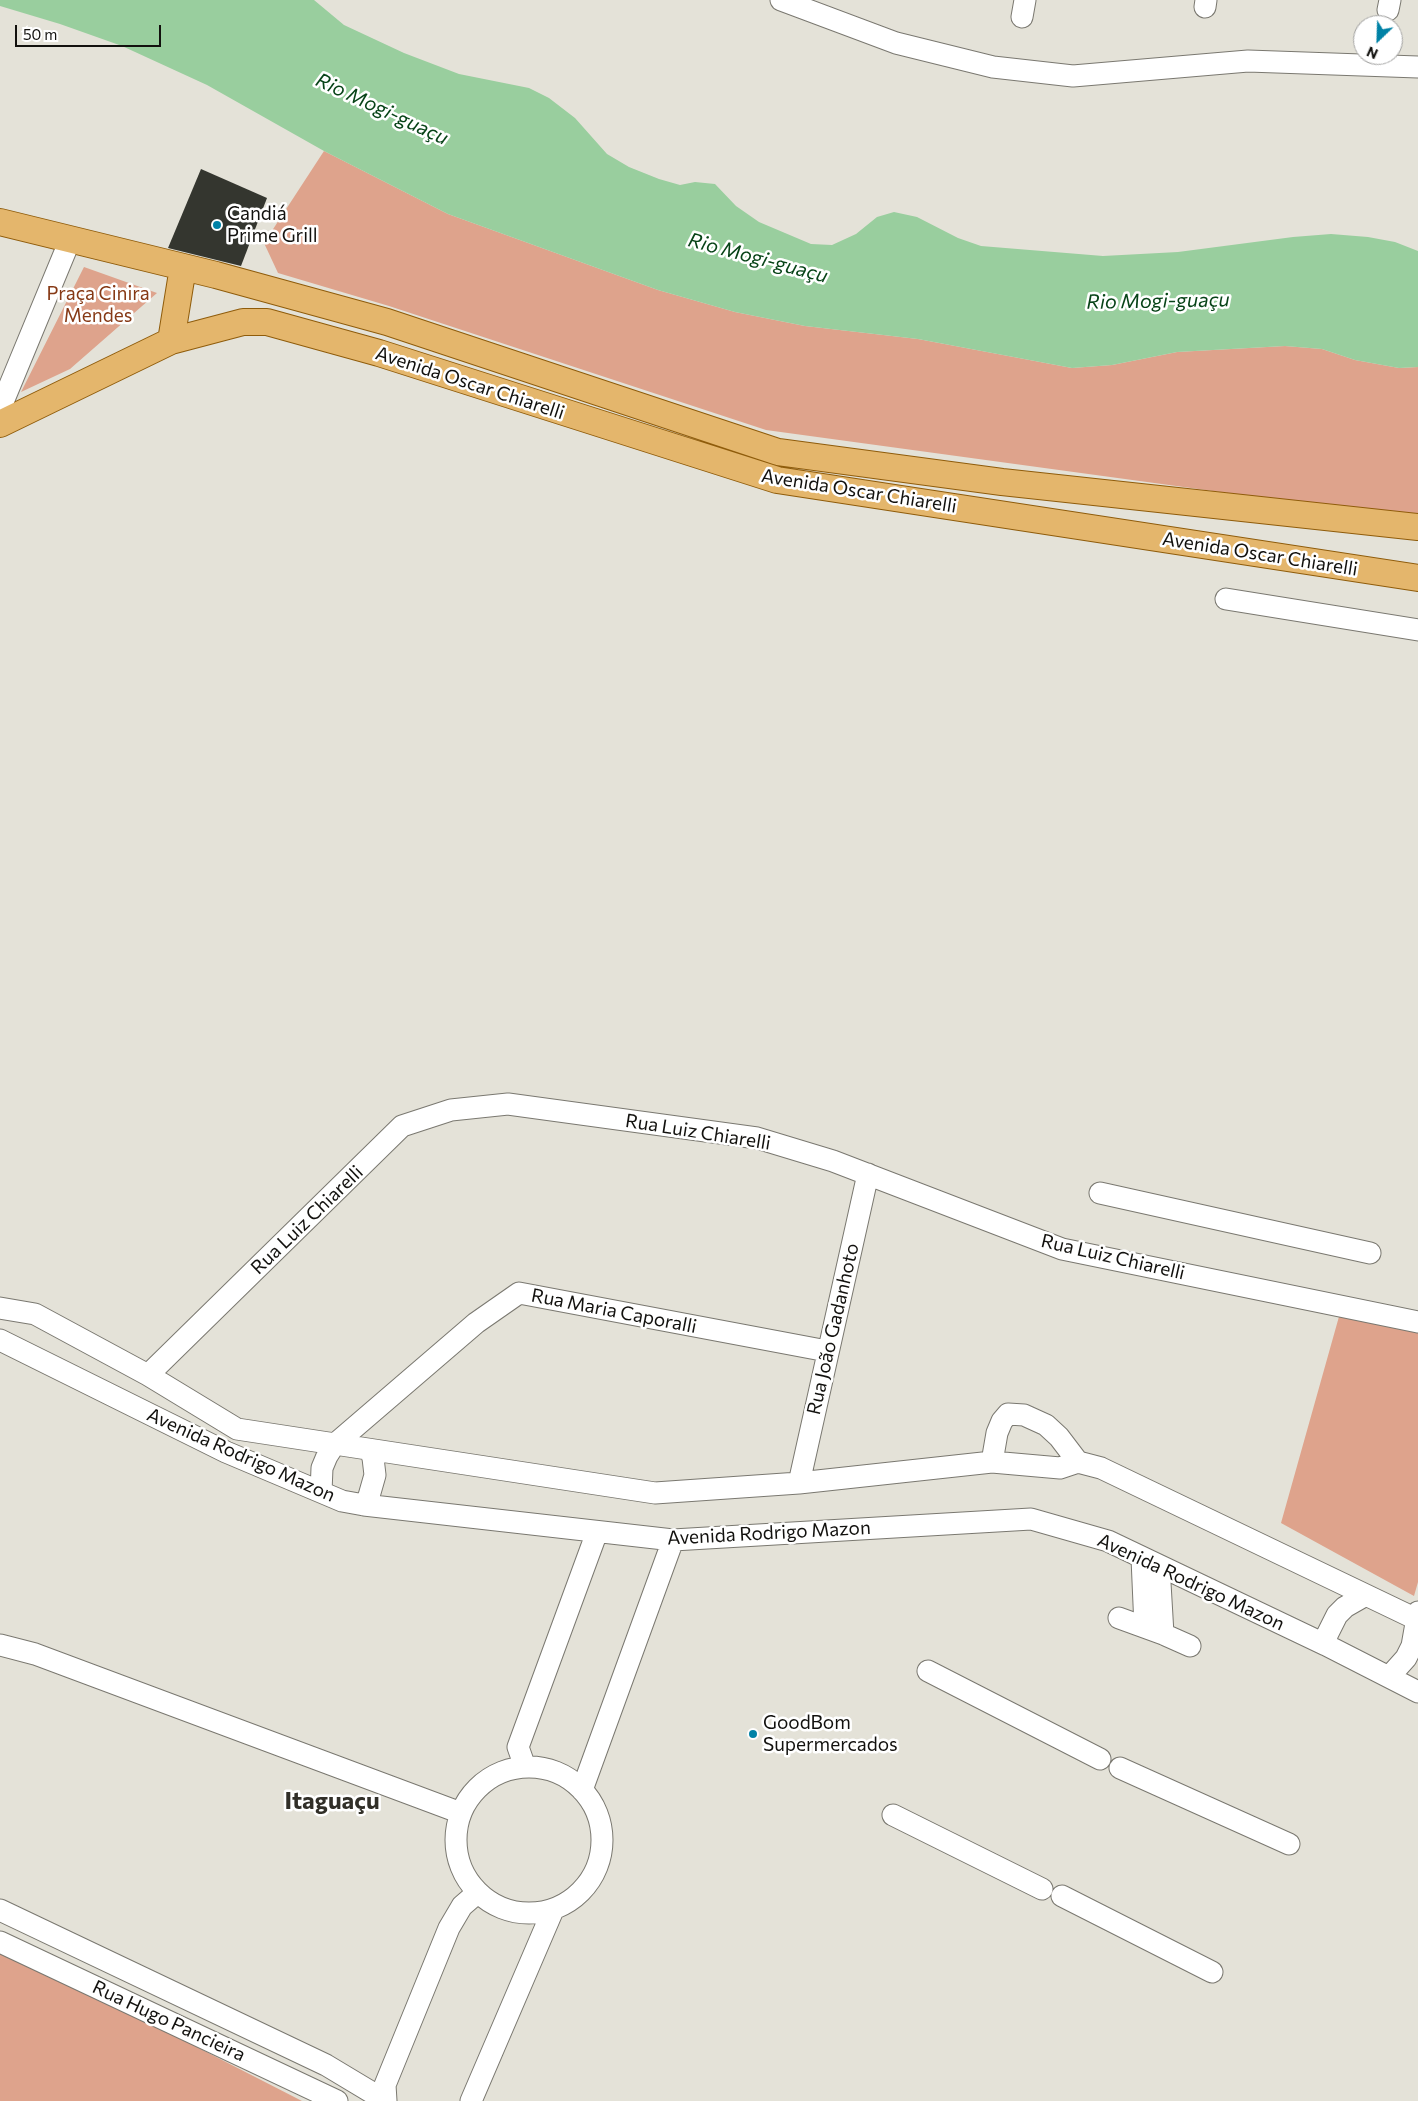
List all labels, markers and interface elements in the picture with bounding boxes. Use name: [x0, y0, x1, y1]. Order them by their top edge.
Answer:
scale bar: [18, 15, 164, 47]
north arrow: [1353, 15, 1403, 65]
text: 50 m: [23, 25, 57, 43]
text: N: [1364, 43, 1380, 63]
water label: Rio Mogi-guaçu: [312, 68, 452, 150]
place label: Candiá Prime Grill: [227, 203, 318, 247]
marker: Candiá Prime Grill: [211, 219, 223, 231]
water label: Rio Mogi-guaçu: [686, 228, 830, 288]
park label: Praça Cinira Mendes: [46, 283, 150, 327]
water label: Rio Mogi-guaçu: [1086, 288, 1230, 314]
street label: Avenida Oscar Chiarelli: [373, 342, 567, 424]
street label: Avenida Oscar Chiarelli: [760, 464, 958, 518]
street label: Avenida Oscar Chiarelli: [1161, 527, 1359, 581]
street label: Rua Luiz Chiarelli: [624, 1109, 772, 1155]
street label: Rua Luiz Chiarelli: [246, 1161, 368, 1279]
street label: Rua Luiz Chiarelli: [1039, 1229, 1187, 1285]
street label: Rua João Gadanhoto: [802, 1241, 864, 1417]
street label: Rua Maria Caporalli: [529, 1284, 699, 1338]
street label: Avenida Rodrigo Mazon: [143, 1403, 339, 1507]
street label: Avenida Rodrigo Mazon: [667, 1516, 871, 1550]
street label: Avenida Rodrigo Mazon: [1094, 1529, 1288, 1635]
place label: GoodBom Supermercados: [763, 1712, 898, 1756]
marker: GoodBom Supermercados: [747, 1728, 759, 1740]
district label: Itaguaçu: [284, 1787, 380, 1815]
street label: Rua Hugo Pancieira: [89, 1976, 249, 2066]

